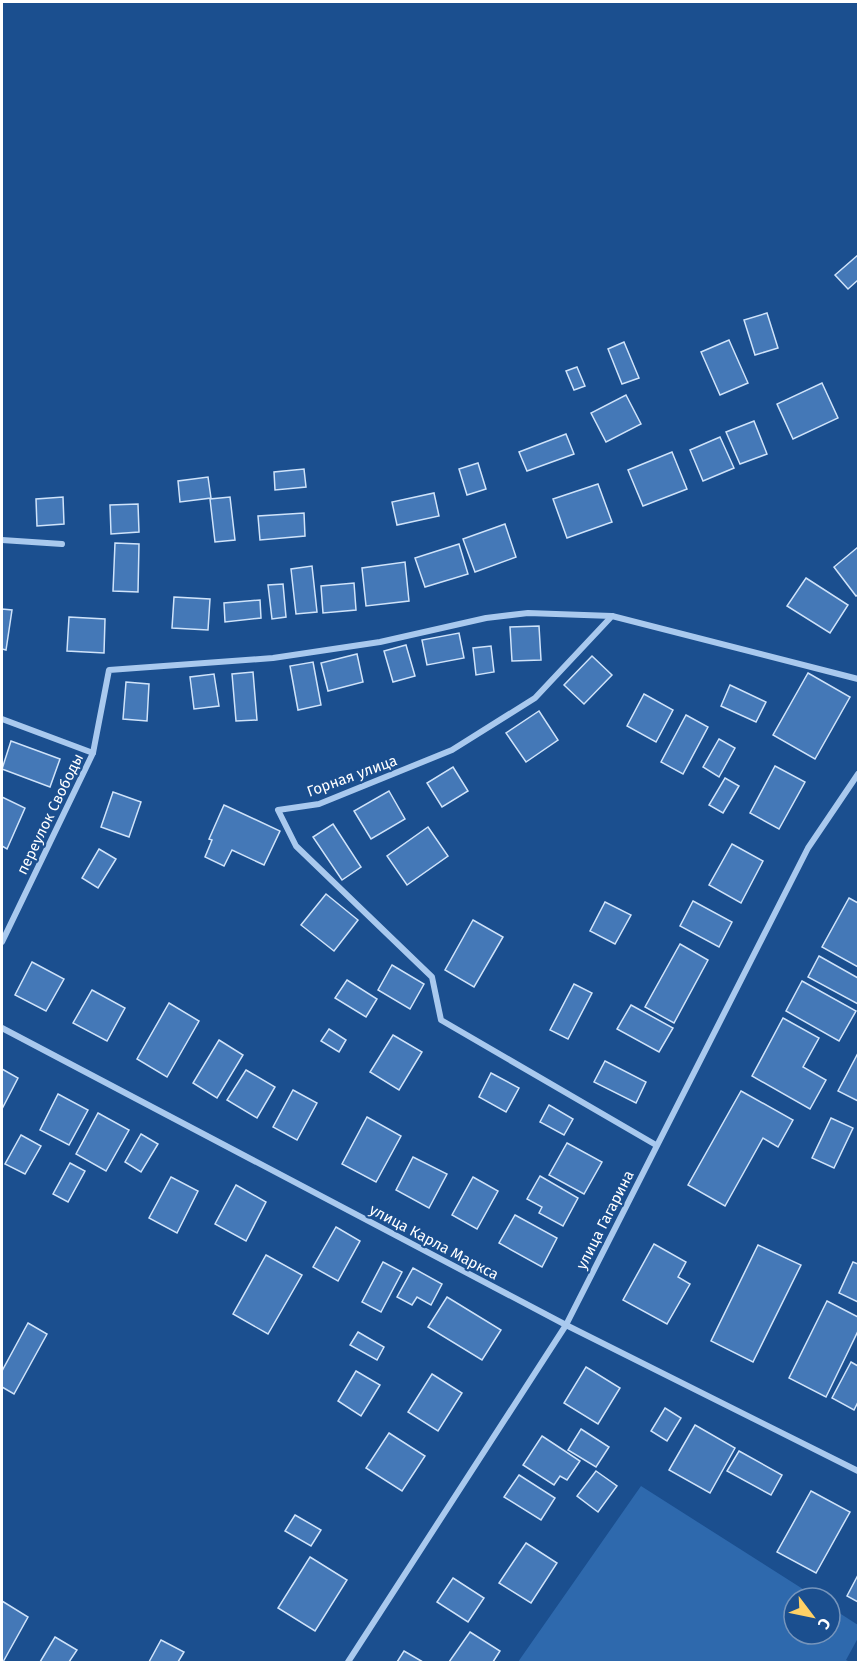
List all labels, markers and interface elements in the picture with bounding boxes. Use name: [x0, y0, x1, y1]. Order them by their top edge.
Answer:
street label: переулок Свободы: [13, 751, 87, 877]
street label: Горная улица: [304, 751, 400, 801]
street label: улица Гагарина: [572, 1167, 638, 1273]
street label: улица Карла Маркса: [366, 1200, 502, 1284]
north arrow: [782, 1586, 842, 1646]
text: С: [813, 1615, 835, 1633]

